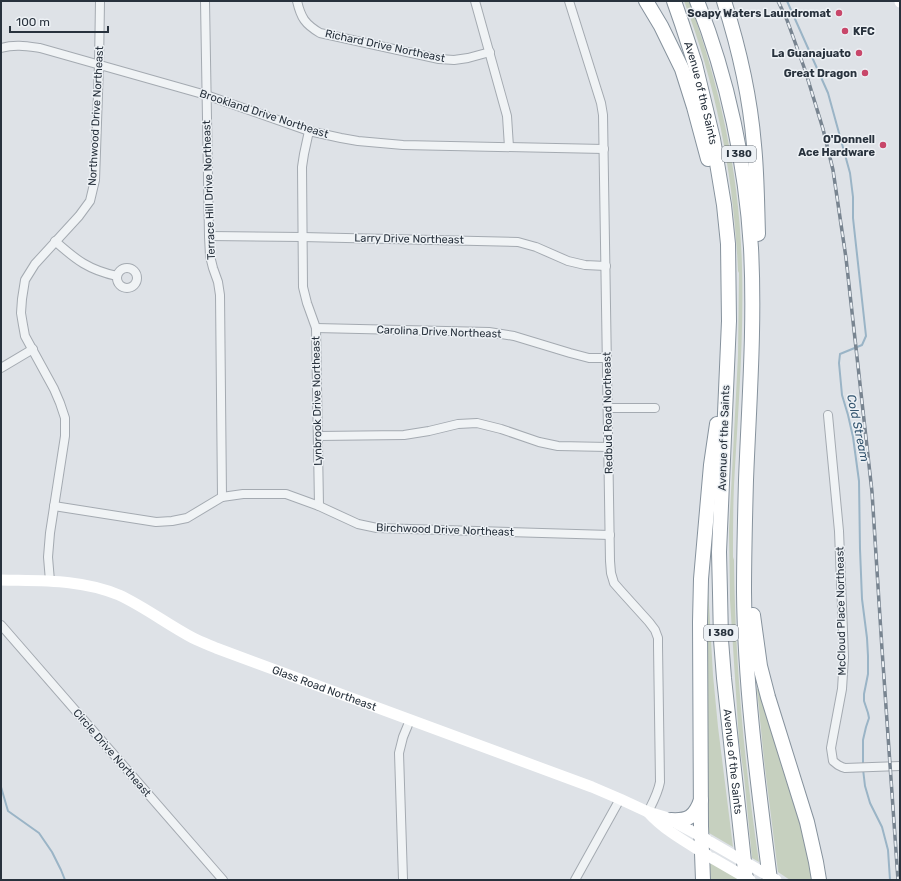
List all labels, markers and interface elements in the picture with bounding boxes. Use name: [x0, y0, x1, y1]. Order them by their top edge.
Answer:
place label: Soapy Waters Laundromat: [687, 7, 831, 20]
scale bar: [10, 8, 108, 34]
marker: Soapy Waters Laundromat: [834, 8, 844, 18]
text: 100 m: [16, 15, 50, 29]
place label: KFC: [853, 25, 875, 38]
marker: KFC: [840, 26, 850, 36]
street label: Richard Drive Northeast: [324, 27, 447, 65]
street label: Avenue of the Saints: [682, 40, 720, 146]
street label: Northwood Drive Northeast: [86, 45, 106, 186]
place label: La Guanajuato: [772, 47, 851, 60]
marker: La Guanajuato: [854, 48, 864, 58]
place label: Great Dragon: [784, 67, 857, 80]
marker: Great Dragon: [860, 68, 870, 78]
street label: Brookland Drive Northeast: [198, 87, 331, 141]
street label: Terrace Hill Drive Northeast: [200, 119, 218, 260]
place label: O'Donnell Ace Hardware: [798, 133, 875, 159]
marker: O'Donnell Ace Hardware: [878, 140, 888, 150]
road number: I 380: [722, 146, 756, 162]
street label: Larry Drive Northeast: [354, 232, 465, 246]
street label: Carolina Drive Northeast: [376, 323, 502, 341]
street label: Lynbrook Drive Northeast: [309, 335, 325, 466]
street label: Redbud Road Northeast: [600, 351, 616, 474]
street label: Avenue of the Saints: [716, 384, 732, 491]
water label: Cold Stream: [844, 393, 872, 463]
street label: Birchwood Drive Northeast: [376, 521, 515, 539]
street label: McCloud Place Northeast: [833, 546, 849, 676]
road number: I 380: [704, 625, 738, 641]
street label: Glass Road Northeast: [270, 663, 379, 714]
street label: Circle Drive Northeast: [70, 706, 154, 800]
street label: Avenue of the Saints: [721, 708, 745, 815]

